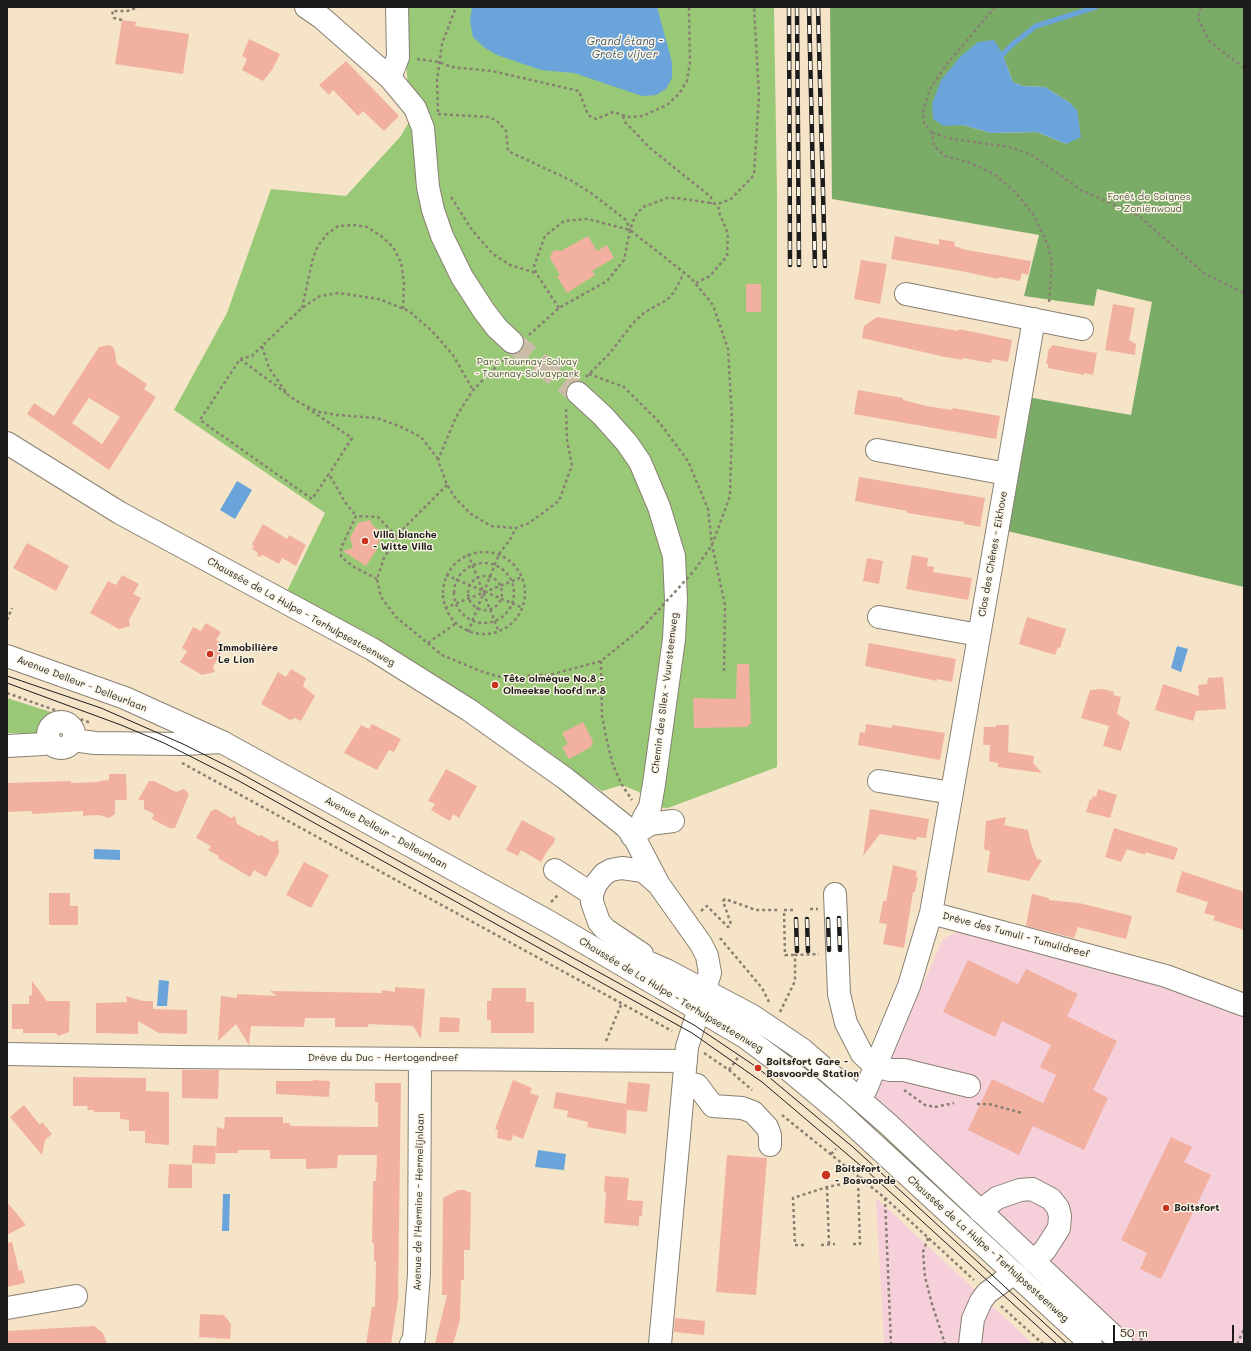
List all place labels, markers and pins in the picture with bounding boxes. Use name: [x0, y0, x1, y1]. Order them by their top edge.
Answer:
place label: Villa blanche - Witte Villa: [373, 529, 437, 552]
marker: Villa blanche - Witte Villa: [360, 536, 370, 546]
place label: Immobilière Le Lion: [218, 642, 278, 666]
marker: Immobilière Le Lion: [205, 649, 215, 659]
place label: Tête olmèque No.8 - Olmeekse hoofd nr.8: [503, 673, 606, 696]
marker: Tête olmèque No.8 - Olmeekse hoofd nr.8: [490, 680, 500, 690]
place label: Boitsfort Gare - Bosvoorde Station: [766, 1056, 859, 1080]
marker: Boitsfort Gare - Bosvoorde Station: [753, 1063, 763, 1073]
place label: Boitsfort - Bosvoorde: [835, 1163, 896, 1186]
marker: Boitsfort - Bosvoorde: [820, 1169, 832, 1181]
place label: Boitsfort: [1174, 1202, 1220, 1214]
marker: Boitsfort: [1161, 1203, 1171, 1213]

